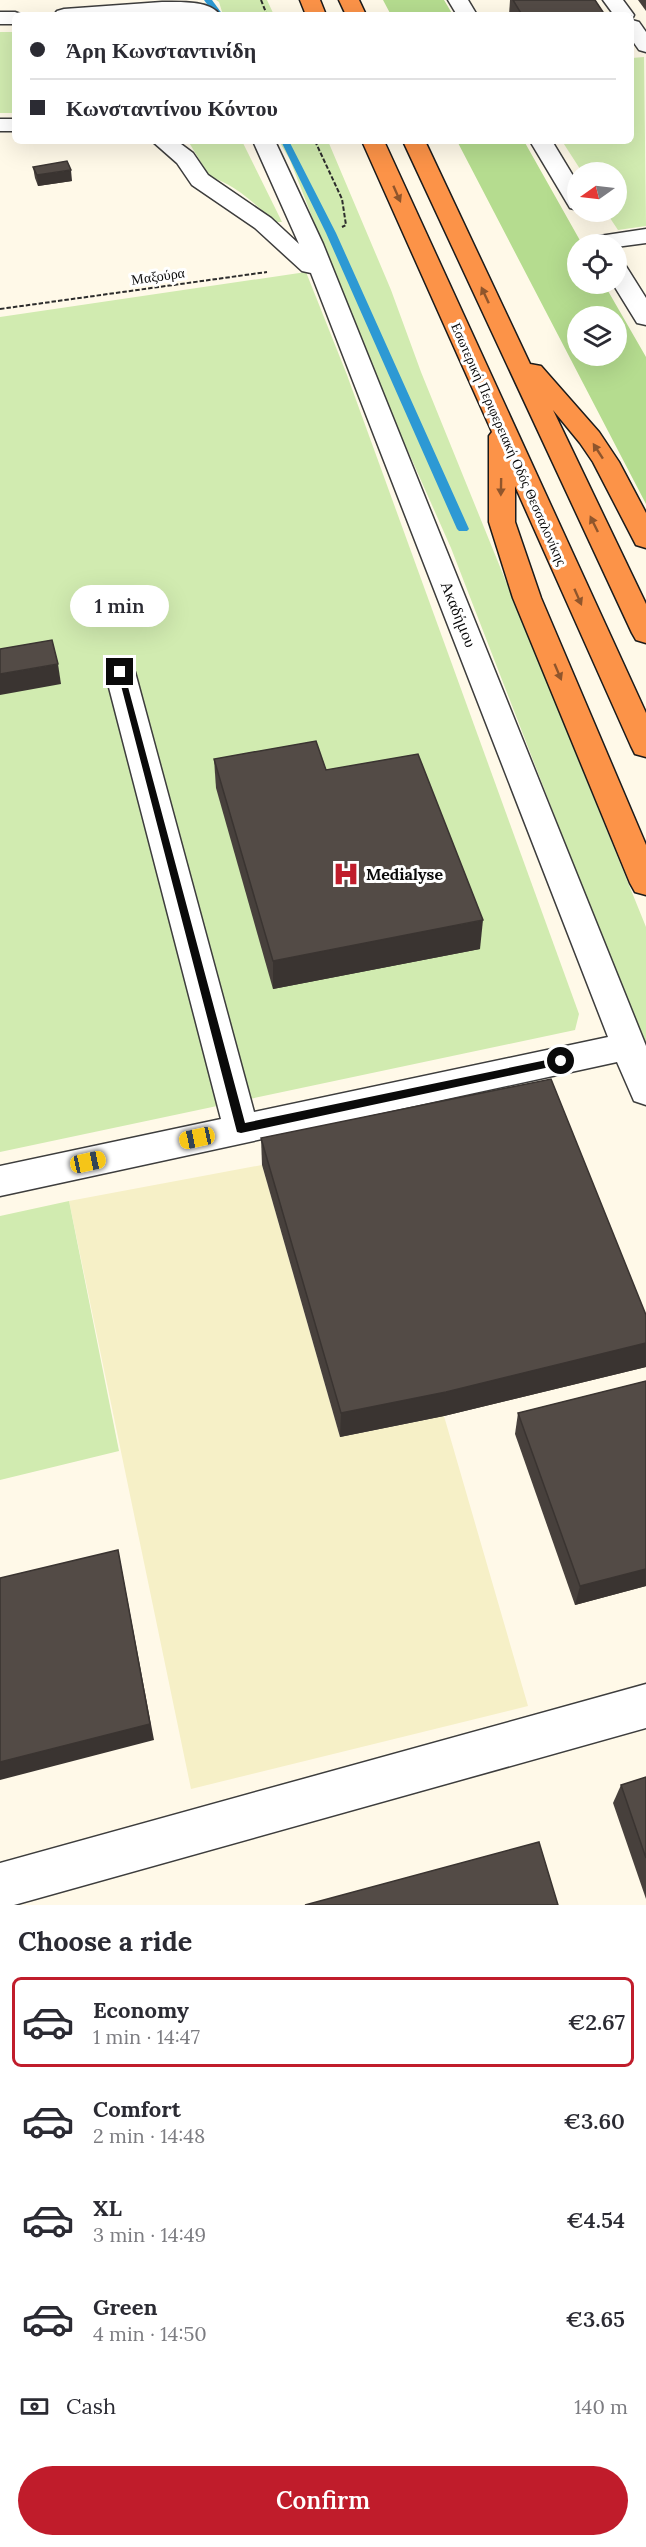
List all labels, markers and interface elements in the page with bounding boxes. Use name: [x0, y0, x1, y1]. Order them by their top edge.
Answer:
text: Άρη Κωνσταντινίδη: [66, 36, 256, 64]
text: Κωνσταντίνου Κόντου: [66, 94, 278, 122]
north arrow: [567, 162, 627, 222]
map controls: [567, 162, 627, 366]
one-way arrow: [392, 186, 402, 204]
button: locate: [567, 234, 627, 294]
street label: Μαξούρα: [130, 263, 187, 289]
one-way arrow: [481, 286, 490, 303]
button: layers: [567, 306, 627, 366]
street label: Εσωτερική Περιφερειακή Οδός Θεσσαλονίκης: [447, 320, 571, 569]
one-way arrow: [593, 442, 604, 459]
one-way arrow: [496, 478, 506, 497]
one-way arrow: [589, 515, 598, 532]
street label: Ακαδήμου: [437, 578, 481, 650]
callout: 1 min: [70, 585, 170, 627]
one-way arrow: [574, 588, 583, 605]
text: 1 min: [94, 593, 145, 618]
route end: [106, 658, 133, 685]
one-way arrow: [554, 663, 563, 681]
hospital icon: Medialyse: [331, 859, 361, 889]
place label: Medialyse: [366, 864, 443, 884]
route start: [547, 1047, 574, 1074]
car: [178, 1125, 216, 1151]
car: [69, 1149, 107, 1175]
text: Choose a ride: [18, 1924, 192, 1958]
icon: car: [21, 1995, 75, 2049]
text: Economy: [93, 1996, 189, 2024]
text: €2.67: [568, 2008, 625, 2036]
text: 1 min · 14:47: [93, 2024, 200, 2049]
icon: car: [21, 2094, 75, 2148]
text: Comfort: [93, 2095, 181, 2123]
text: €3.60: [564, 2107, 625, 2135]
text: 2 min · 14:48: [93, 2123, 205, 2148]
icon: car: [21, 2193, 75, 2247]
text: XL: [93, 2194, 122, 2222]
text: €4.54: [566, 2206, 625, 2234]
text: 3 min · 14:49: [93, 2222, 206, 2247]
icon: car: [21, 2292, 75, 2346]
text: Green: [93, 2293, 158, 2321]
text: €3.65: [566, 2305, 625, 2333]
text: 4 min · 14:50: [93, 2321, 207, 2346]
icon: cash: [18, 2390, 51, 2423]
text: Cash: [66, 2392, 116, 2420]
text: 140 m: [574, 2394, 628, 2419]
button: Confirm: [18, 2466, 628, 2535]

